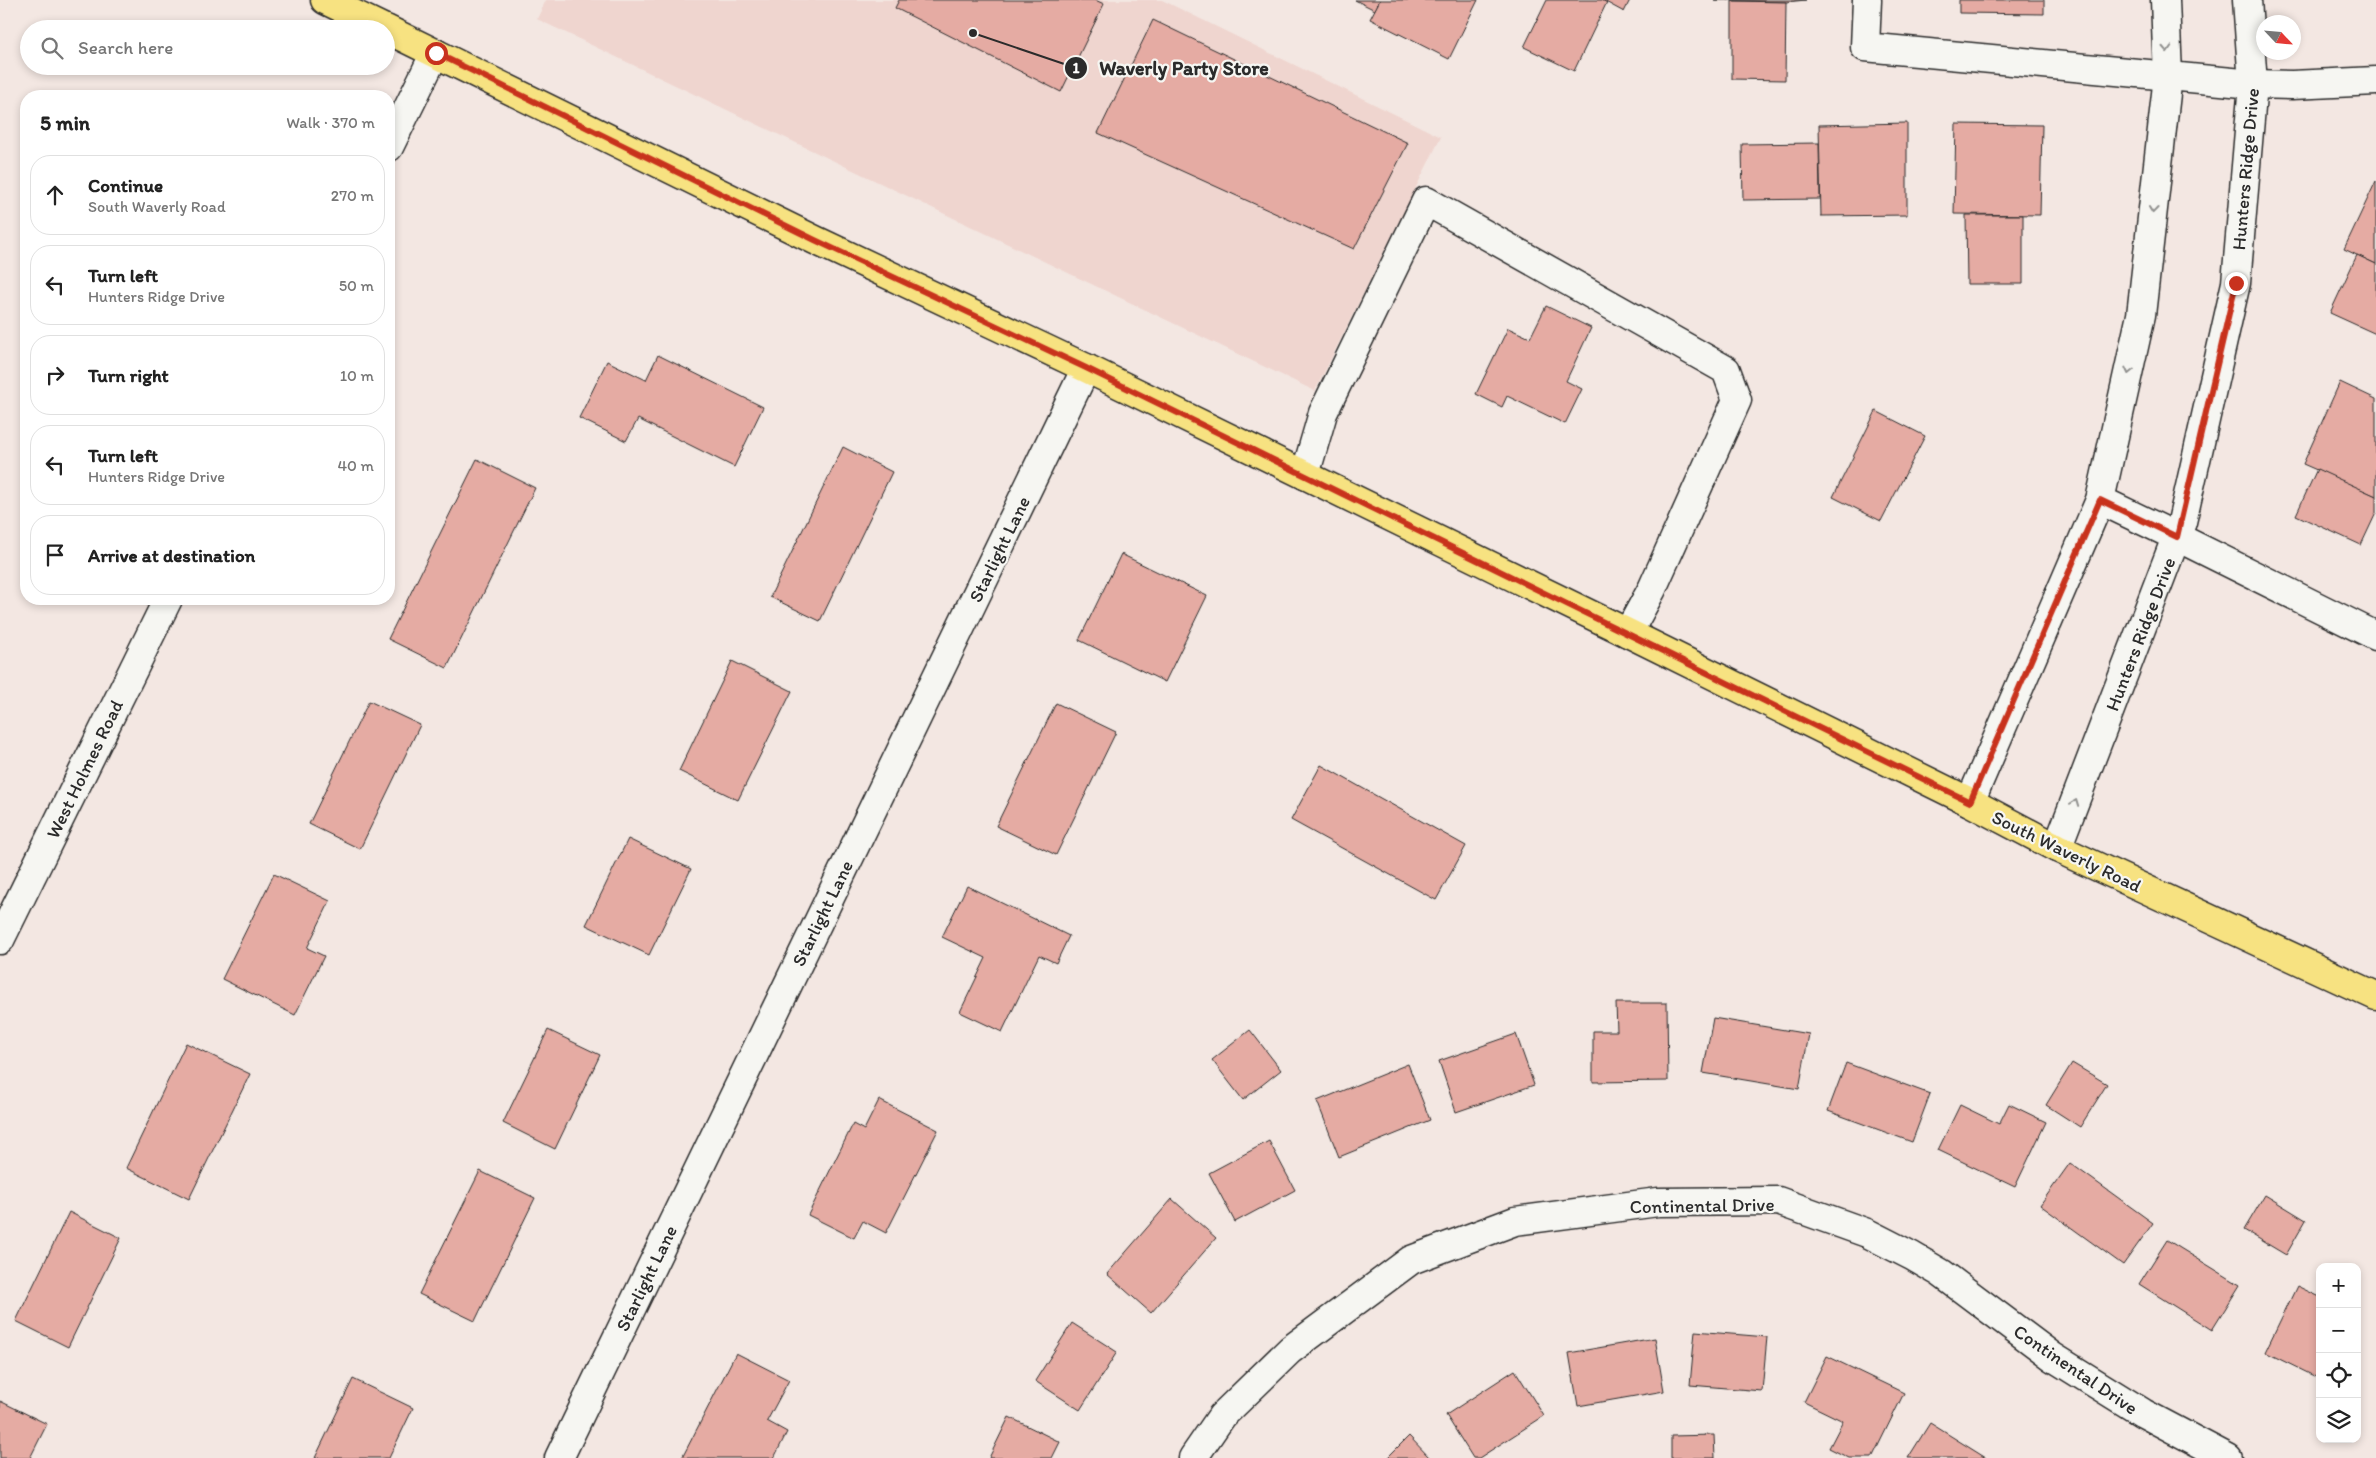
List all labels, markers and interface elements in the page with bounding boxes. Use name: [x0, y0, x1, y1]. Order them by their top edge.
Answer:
north arrow: [2256, 15, 2301, 60]
search box: [20, 20, 395, 75]
icon: search: [38, 34, 66, 62]
text: Search here: [78, 36, 173, 59]
route start: [425, 42, 448, 65]
one-way arrow: [2161, 45, 2172, 53]
callout: Waverly Party Store: [1064, 51, 1278, 86]
text: Waverly Party Store: [1099, 56, 1269, 81]
text: 1: [1073, 59, 1080, 77]
street label: Hunters Ridge Drive: [2227, 87, 2264, 251]
text: 5 min: [40, 110, 90, 135]
text: Walk · 370 m: [286, 113, 375, 132]
text: Continue: [88, 174, 163, 197]
icon: ahead: [41, 181, 69, 209]
text: 270 m: [331, 186, 374, 205]
text: South Waverly Road: [88, 197, 226, 216]
one-way arrow: [2148, 207, 2159, 215]
text: Turn left: [88, 264, 158, 287]
icon: left: [41, 271, 69, 299]
route end: [2225, 272, 2248, 295]
text: 50 m: [339, 276, 374, 295]
text: Hunters Ridge Drive: [88, 287, 225, 306]
icon: right: [41, 361, 69, 389]
text: Turn right: [88, 364, 169, 387]
text: 10 m: [340, 366, 374, 385]
one-way arrow: [2124, 366, 2135, 375]
text: Turn left: [88, 444, 158, 467]
icon: left: [41, 451, 69, 479]
text: 40 m: [337, 456, 374, 475]
text: Hunters Ridge Drive: [88, 467, 225, 486]
street label: Starlight Lane: [964, 492, 1035, 606]
icon: arrive: [41, 541, 69, 569]
text: Arrive at destination: [88, 544, 255, 567]
street label: Hunters Ridge Drive: [2101, 554, 2180, 714]
street label: West Holmes Road: [41, 696, 128, 842]
one-way arrow: [2069, 799, 2079, 808]
street label: South Waverly Road: [1988, 805, 2146, 898]
street label: Starlight Lane: [787, 856, 858, 970]
street label: Continental Drive: [1629, 1193, 1775, 1218]
street label: Starlight Lane: [611, 1221, 682, 1335]
map controls: [2316, 1263, 2361, 1443]
button: +: [2316, 1263, 2361, 1308]
button: −: [2316, 1308, 2361, 1353]
street label: Continental Drive: [2009, 1319, 2142, 1419]
button: locate: [2316, 1353, 2361, 1398]
button: layers: [2316, 1398, 2361, 1443]

